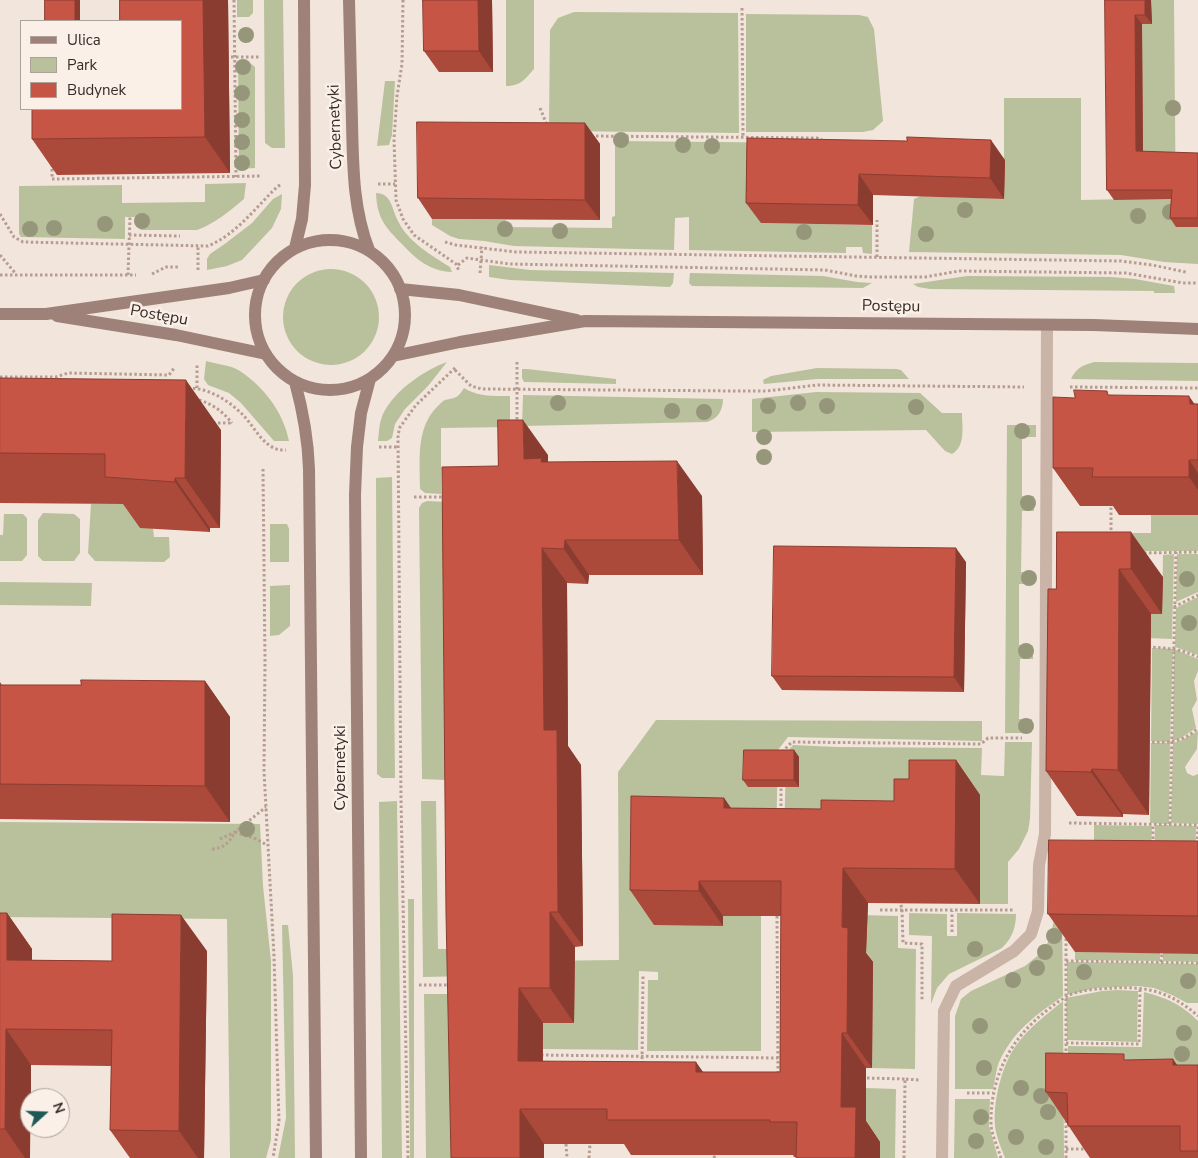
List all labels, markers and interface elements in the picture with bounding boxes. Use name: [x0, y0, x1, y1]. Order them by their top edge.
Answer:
legend: [20, 20, 182, 110]
text: Ulica: [67, 30, 101, 50]
text: Park: [67, 55, 97, 75]
text: Budynek: [67, 80, 126, 100]
street label: Cybernetyki: [325, 84, 347, 170]
street label: Postępu: [862, 297, 920, 317]
street label: Postępu: [128, 301, 190, 331]
street label: Cybernetyki: [331, 725, 351, 811]
north arrow: [20, 1088, 70, 1138]
text: N: [48, 1100, 69, 1116]

